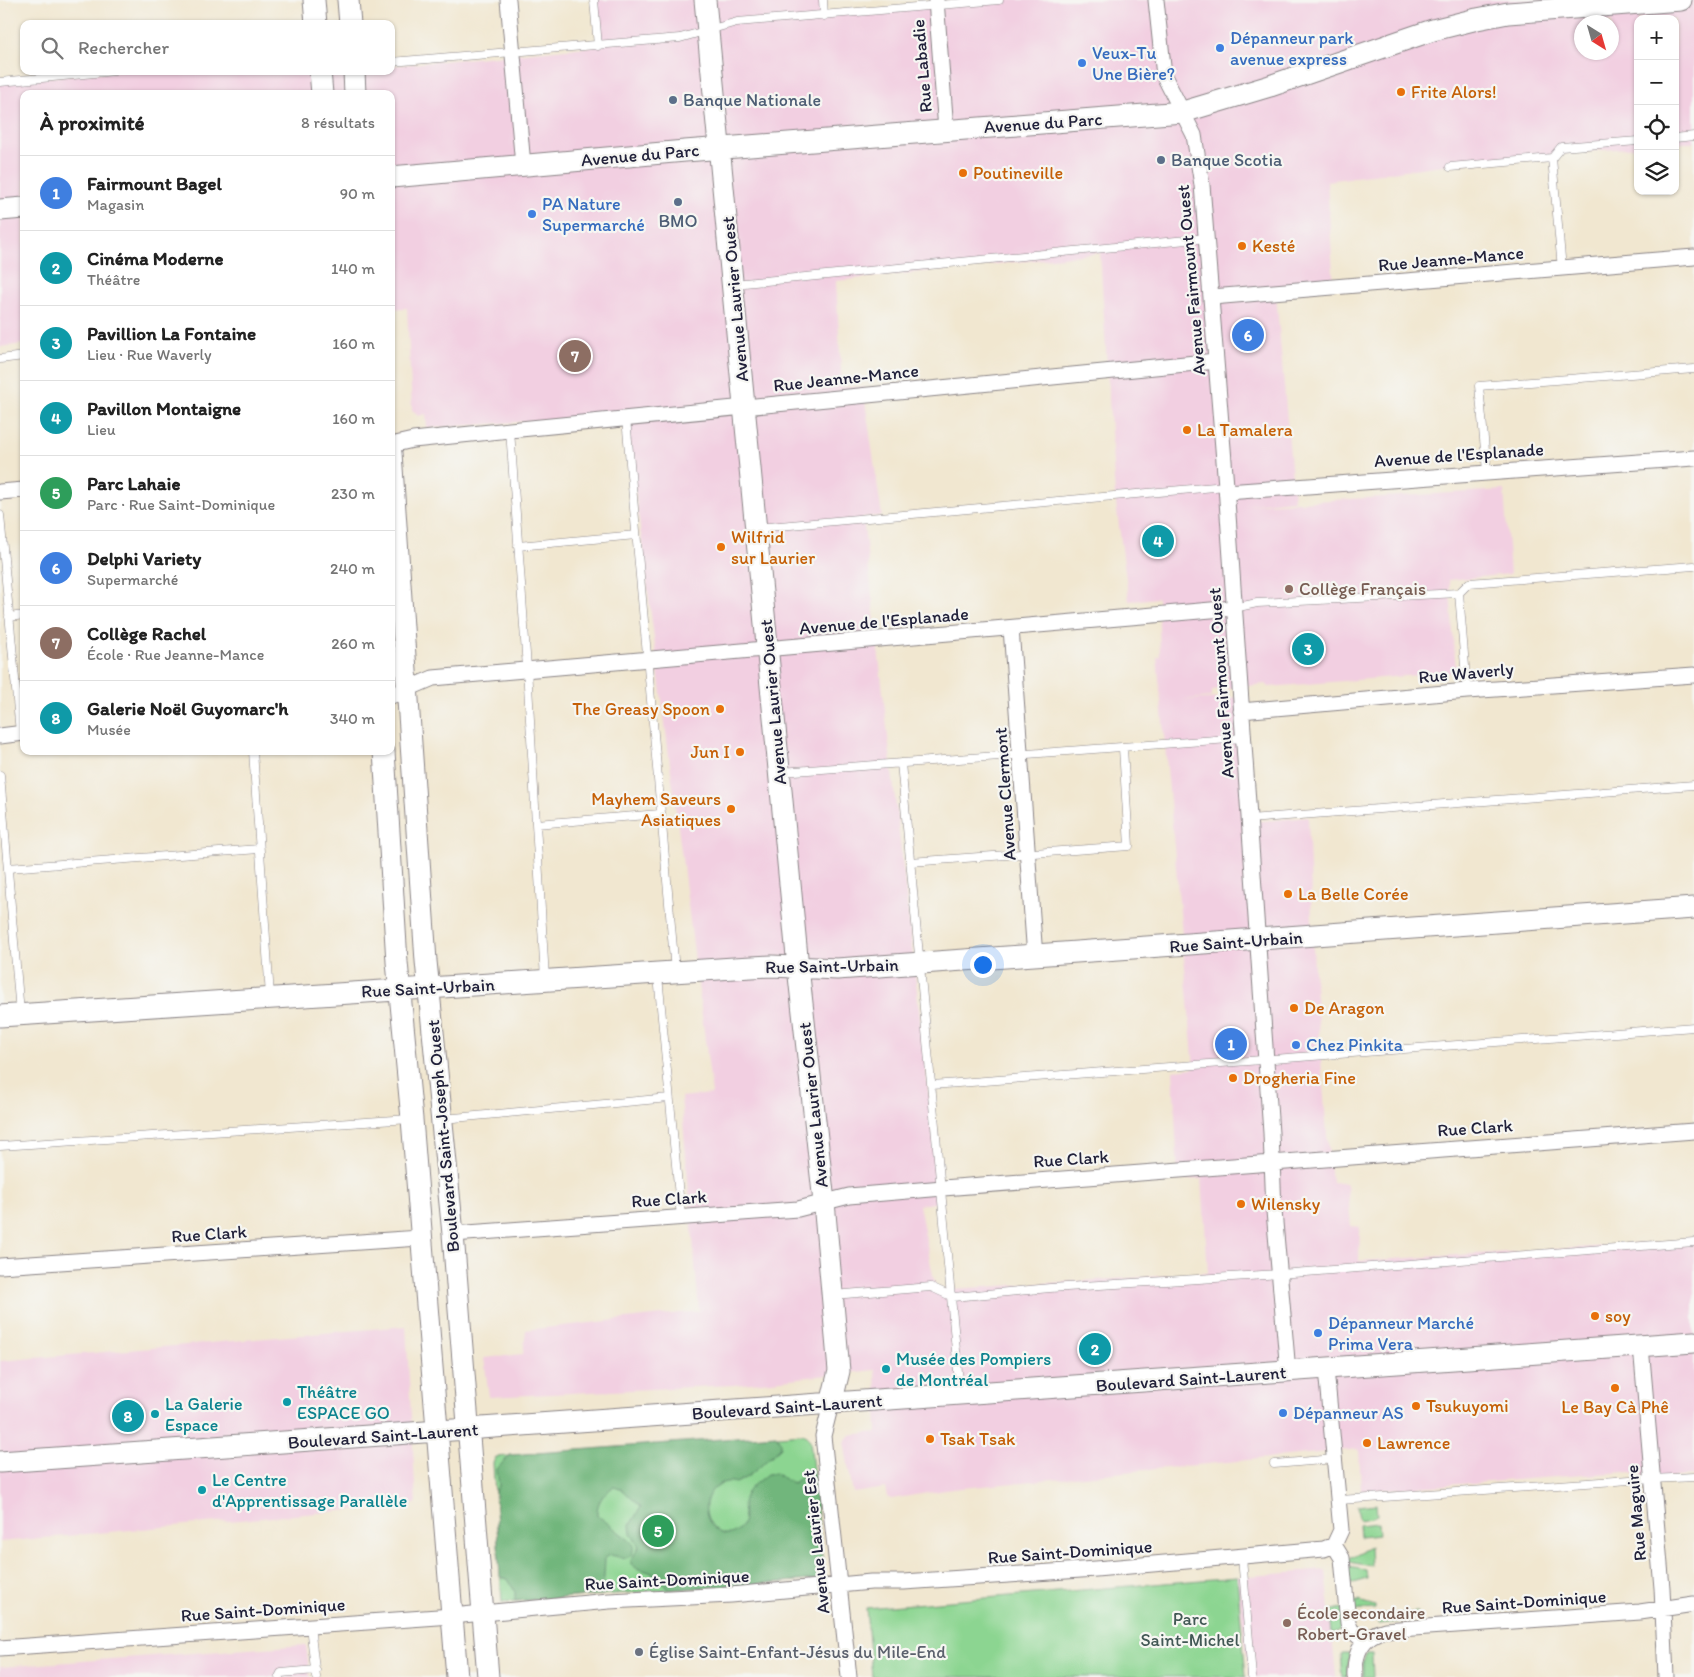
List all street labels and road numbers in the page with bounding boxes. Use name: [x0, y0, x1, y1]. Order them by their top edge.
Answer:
street label: Rue Labadie: [907, 18, 937, 114]
street label: Avenue du Parc: [983, 108, 1103, 138]
street label: Avenue du Parc: [580, 139, 700, 171]
street label: Avenue Fairmount Ouest: [1172, 184, 1210, 376]
street label: Avenue Laurier Ouest: [717, 215, 753, 383]
street label: Rue Jeanne-Mance: [1377, 242, 1525, 276]
street label: Rue Jeanne-Mance: [772, 359, 920, 397]
street label: Avenue de l'Esplanade: [1373, 438, 1545, 472]
street label: Avenue Fairmount Ouest: [1203, 587, 1239, 779]
street label: Avenue de l'Esplanade: [798, 603, 970, 639]
street label: Avenue Laurier Ouest: [755, 618, 791, 786]
street label: Rue Waverly: [1418, 658, 1515, 688]
street label: Avenue Clermont: [989, 726, 1021, 861]
street label: Rue Saint-Urbain: [1169, 926, 1304, 958]
street label: Rue Saint-Urbain: [765, 954, 899, 978]
street label: Rue Saint-Urbain: [361, 973, 496, 1002]
street label: Boulevard Saint-Joseph Ouest: [422, 1019, 464, 1253]
street label: Avenue Laurier Ouest: [793, 1021, 833, 1189]
street label: Rue Clark: [1437, 1114, 1514, 1142]
street label: Rue Clark: [1033, 1145, 1110, 1173]
street label: Rue Clark: [631, 1185, 708, 1213]
street label: Rue Clark: [171, 1220, 248, 1248]
street label: Boulevard Saint-Laurent: [1095, 1361, 1287, 1397]
street label: Boulevard Saint-Laurent: [691, 1389, 883, 1425]
street label: Boulevard Saint-Laurent: [287, 1418, 479, 1454]
street label: Rue Maguire: [1621, 1464, 1651, 1562]
street label: Avenue Laurier Est: [797, 1469, 834, 1615]
street label: Rue Saint-Dominique: [987, 1535, 1153, 1569]
street label: Rue Saint-Dominique: [584, 1565, 750, 1595]
street label: Rue Saint-Dominique: [1441, 1585, 1607, 1619]
street label: Rue Saint-Dominique: [180, 1593, 346, 1627]

